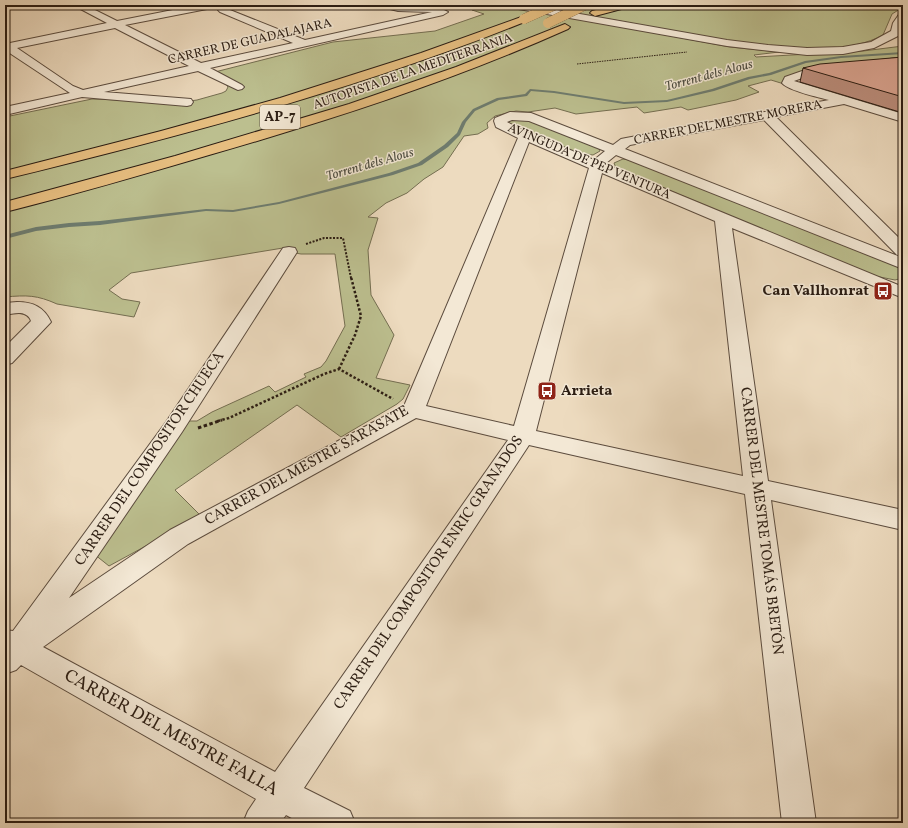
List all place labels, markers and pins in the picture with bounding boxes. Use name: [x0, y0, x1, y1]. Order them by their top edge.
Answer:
bus stop icon: Can Vallhonrat: [872, 280, 894, 302]
place label: Can Vallhonrat: [763, 281, 869, 302]
bus stop icon: Arrieta: [536, 380, 558, 402]
place label: Arrieta: [561, 381, 612, 402]

